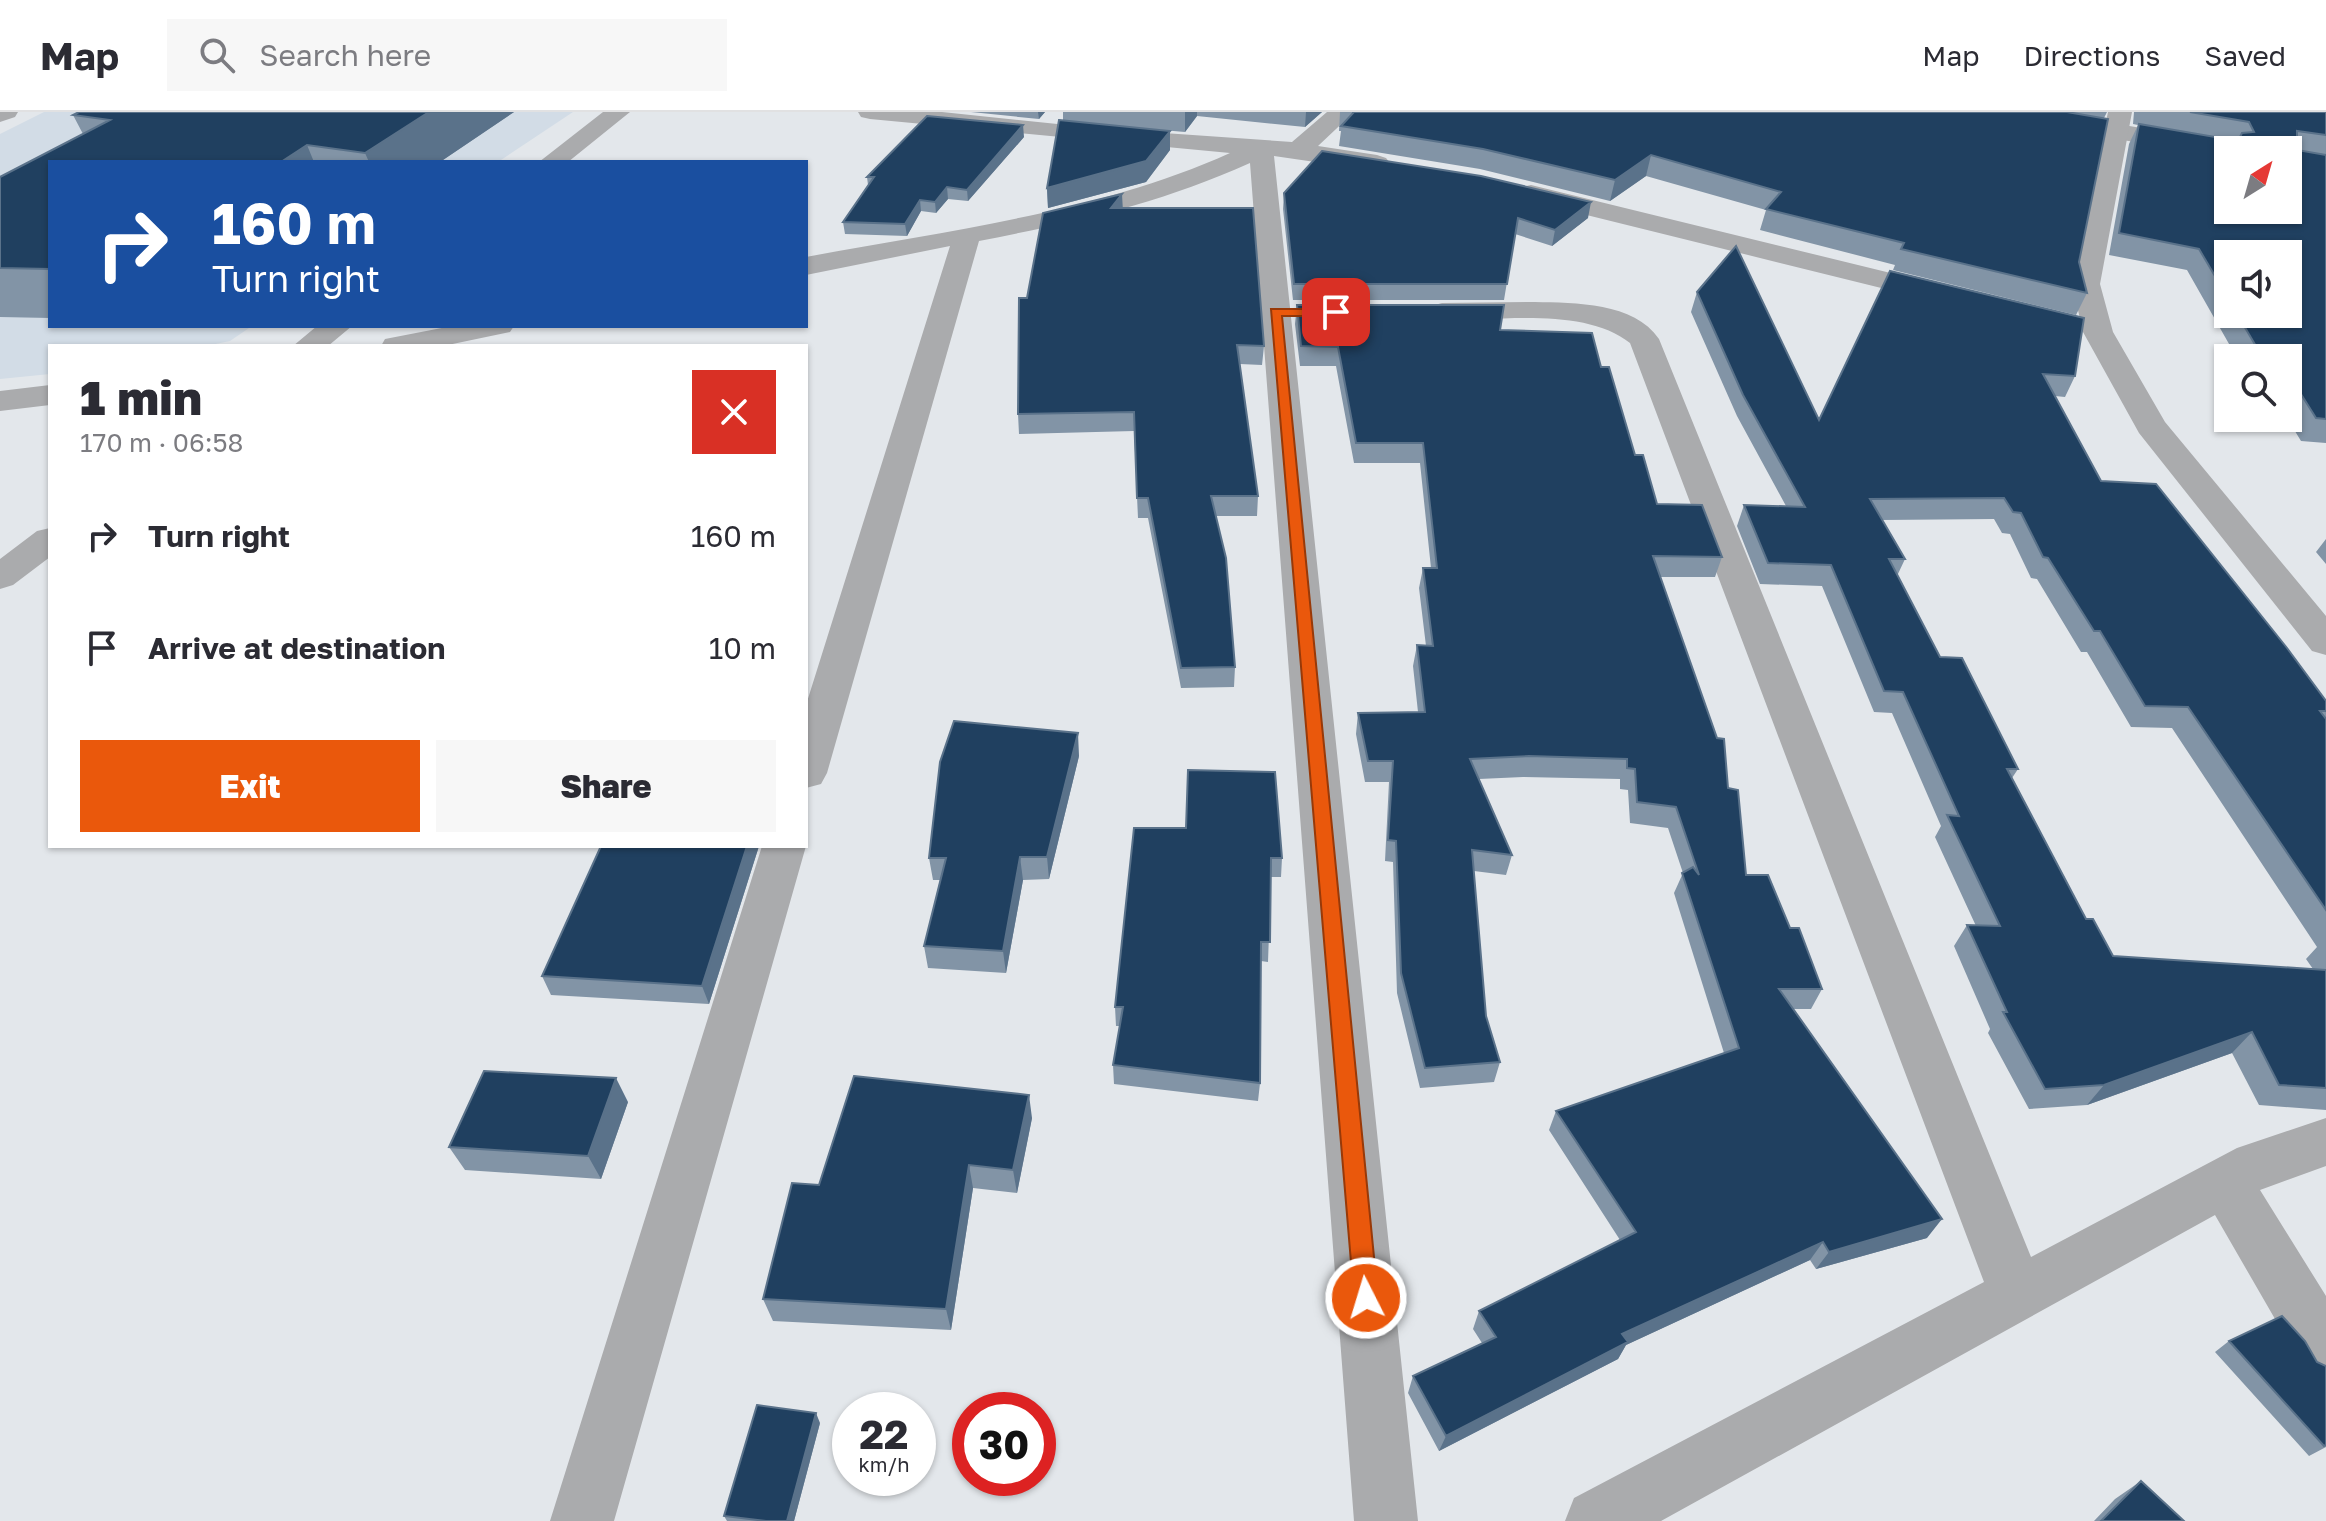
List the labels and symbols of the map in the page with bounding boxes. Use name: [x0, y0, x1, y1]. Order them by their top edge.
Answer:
north arrow: [2214, 136, 2302, 224]
pin: [1302, 278, 1370, 346]
position arrow: [1324, 1256, 1408, 1340]
speed limit sign: 30: [952, 1392, 1056, 1496]

